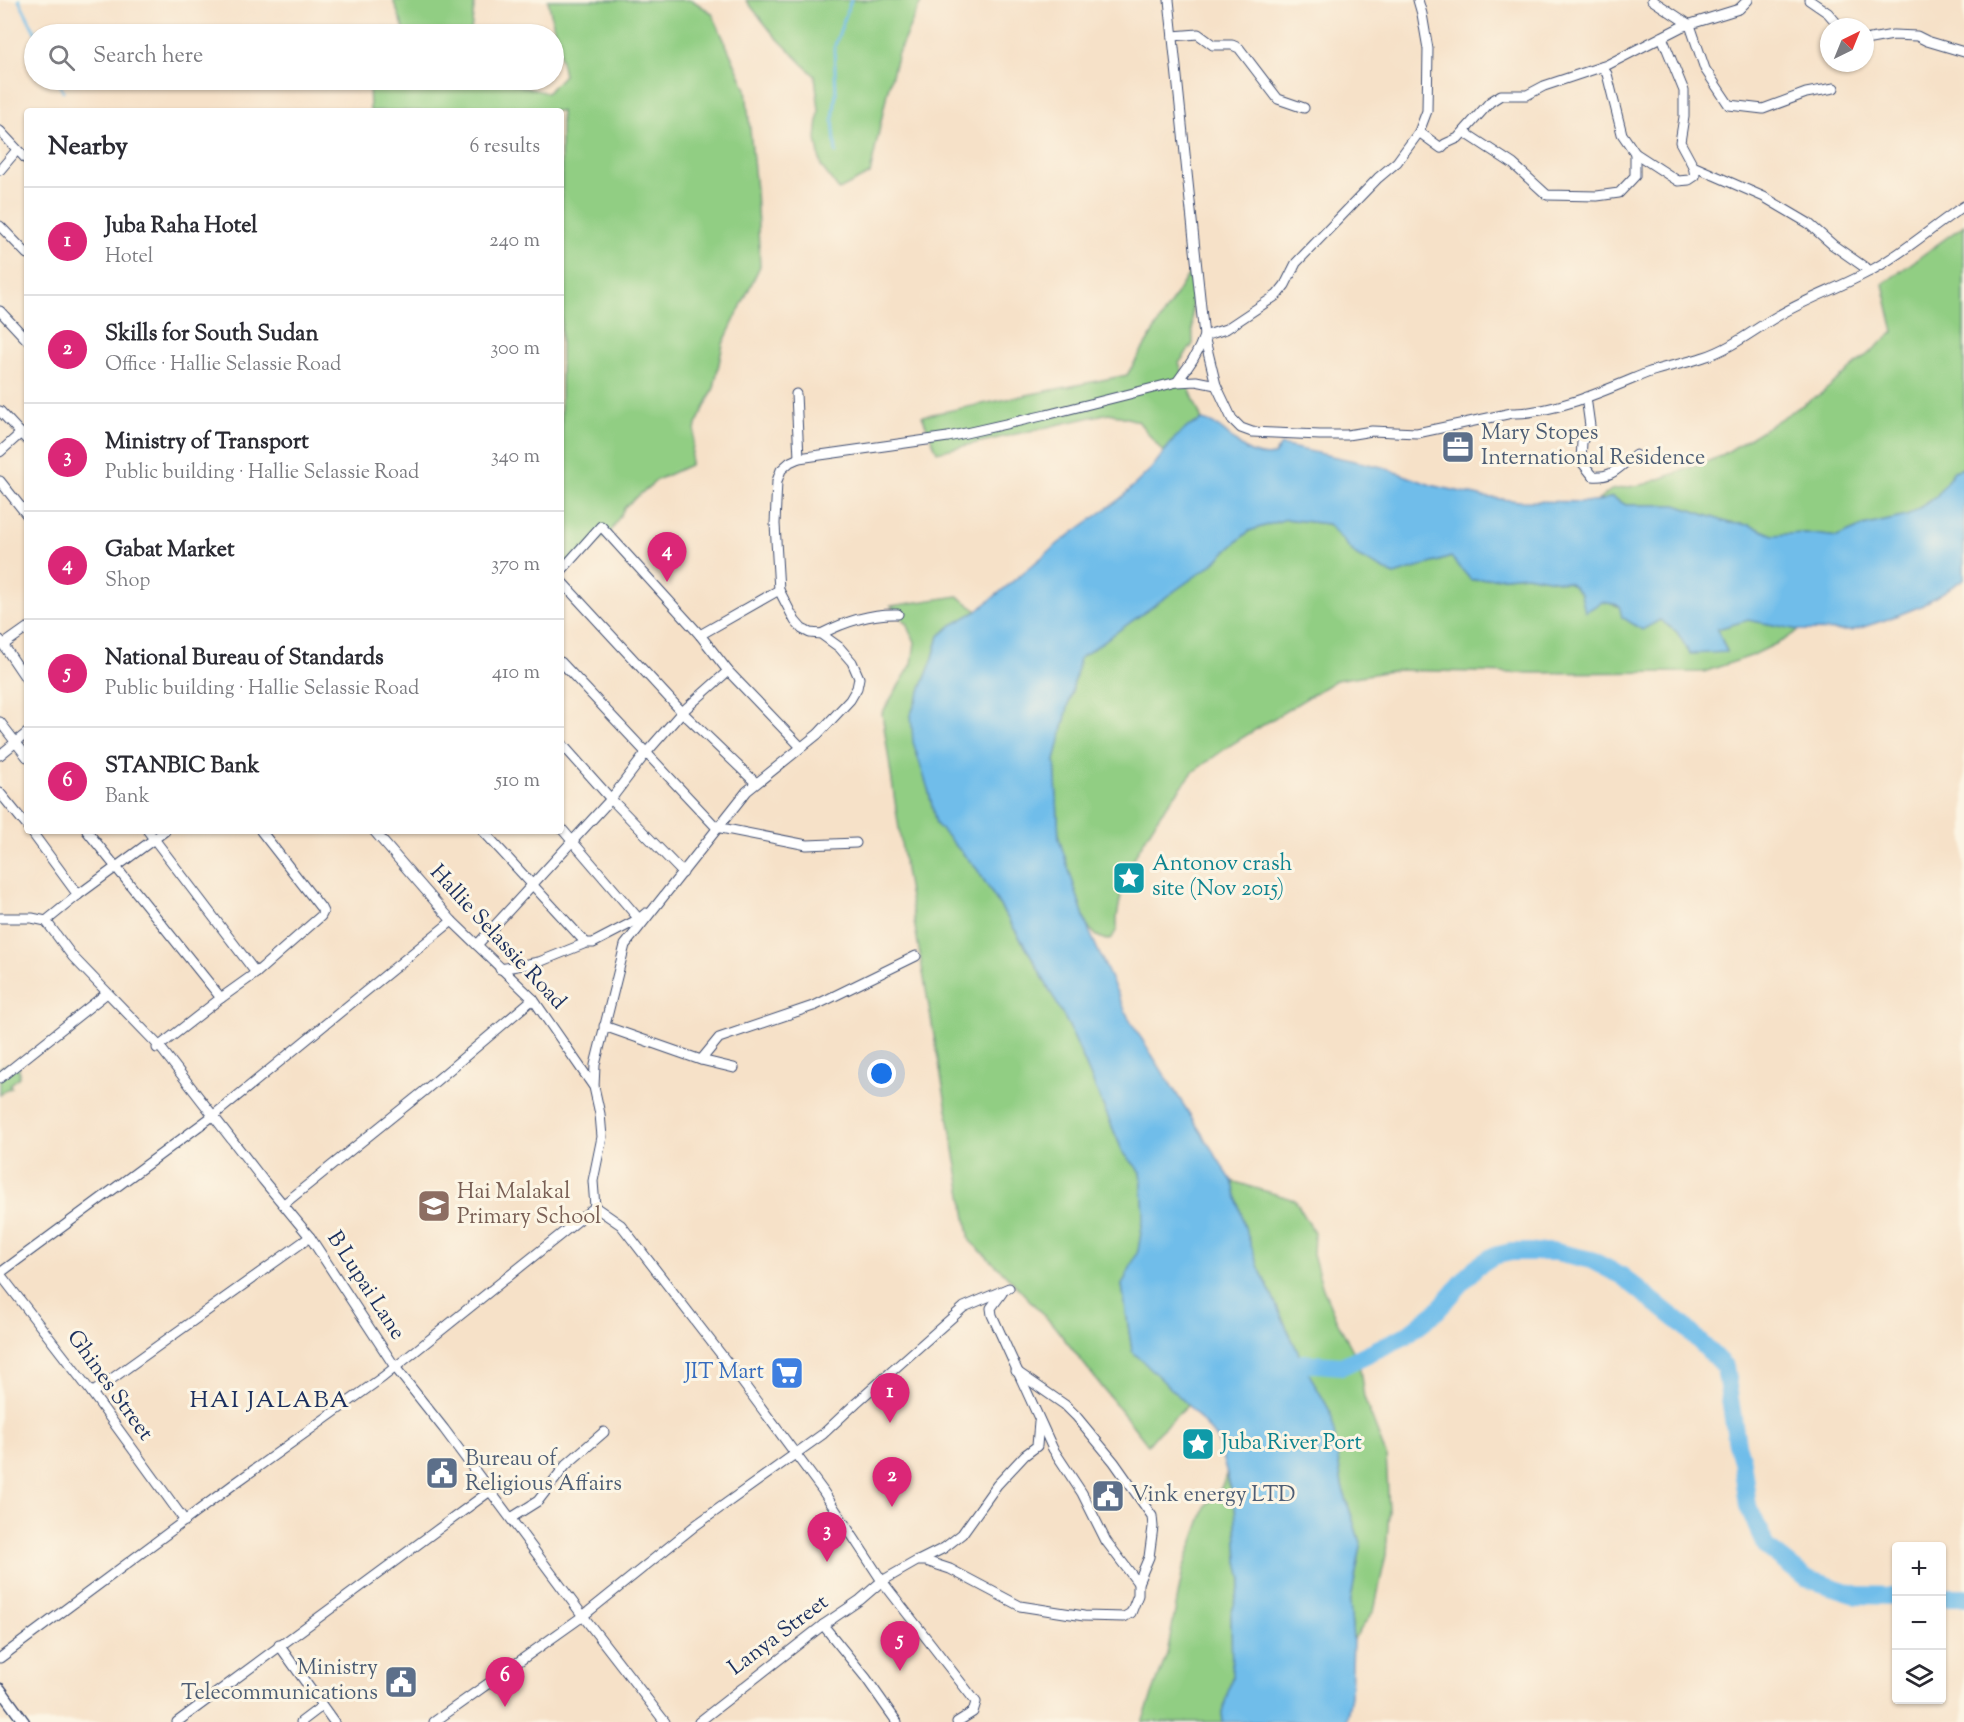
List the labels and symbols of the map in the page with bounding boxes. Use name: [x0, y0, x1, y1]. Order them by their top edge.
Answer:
north arrow: [1820, 18, 1874, 72]
place label: Mary Stopes International Residence: [1481, 418, 1705, 475]
office icon: Mary Stopes International Residence: [1440, 429, 1476, 465]
pin: 4: [648, 532, 686, 582]
place label: Antonov crash site (Nov 2015): [1152, 849, 1293, 906]
street label: Hallie Selassie Road: [421, 858, 573, 1018]
place icon: Antonov crash site (Nov 2015): [1111, 860, 1147, 896]
your location: [867, 1059, 896, 1088]
place label: Hai Malakal Primary School: [457, 1177, 601, 1234]
school or university icon: Hai Malakal Primary School: [416, 1188, 452, 1224]
street label: B Lupai Lane: [318, 1225, 412, 1347]
street label: Ghines Street: [58, 1324, 161, 1449]
supermarket icon: JIT Mart: [769, 1355, 805, 1391]
place label: JIT Mart: [683, 1357, 764, 1389]
pin: 1: [870, 1374, 910, 1423]
district label: HAI JALABA: [190, 1384, 350, 1418]
place icon: Juba River Port: [1180, 1426, 1216, 1462]
place label: Juba River Port: [1220, 1428, 1362, 1460]
place label: Bureau of Religious Affairs: [465, 1444, 622, 1501]
public building icon: Bureau of Religious Affairs: [424, 1455, 460, 1491]
pin: 2: [872, 1458, 912, 1507]
public building icon: Vink energy LTD: [1090, 1478, 1126, 1514]
place label: Vink energy LTD: [1131, 1480, 1296, 1512]
pin: 3: [808, 1512, 846, 1562]
street label: Lanya Street: [722, 1587, 836, 1684]
pin: 5: [880, 1622, 920, 1671]
place label: Ministry Telecommunications: [181, 1653, 378, 1710]
pin: 6: [486, 1658, 524, 1707]
public building icon: Ministry Telecommunications: [383, 1664, 419, 1700]

